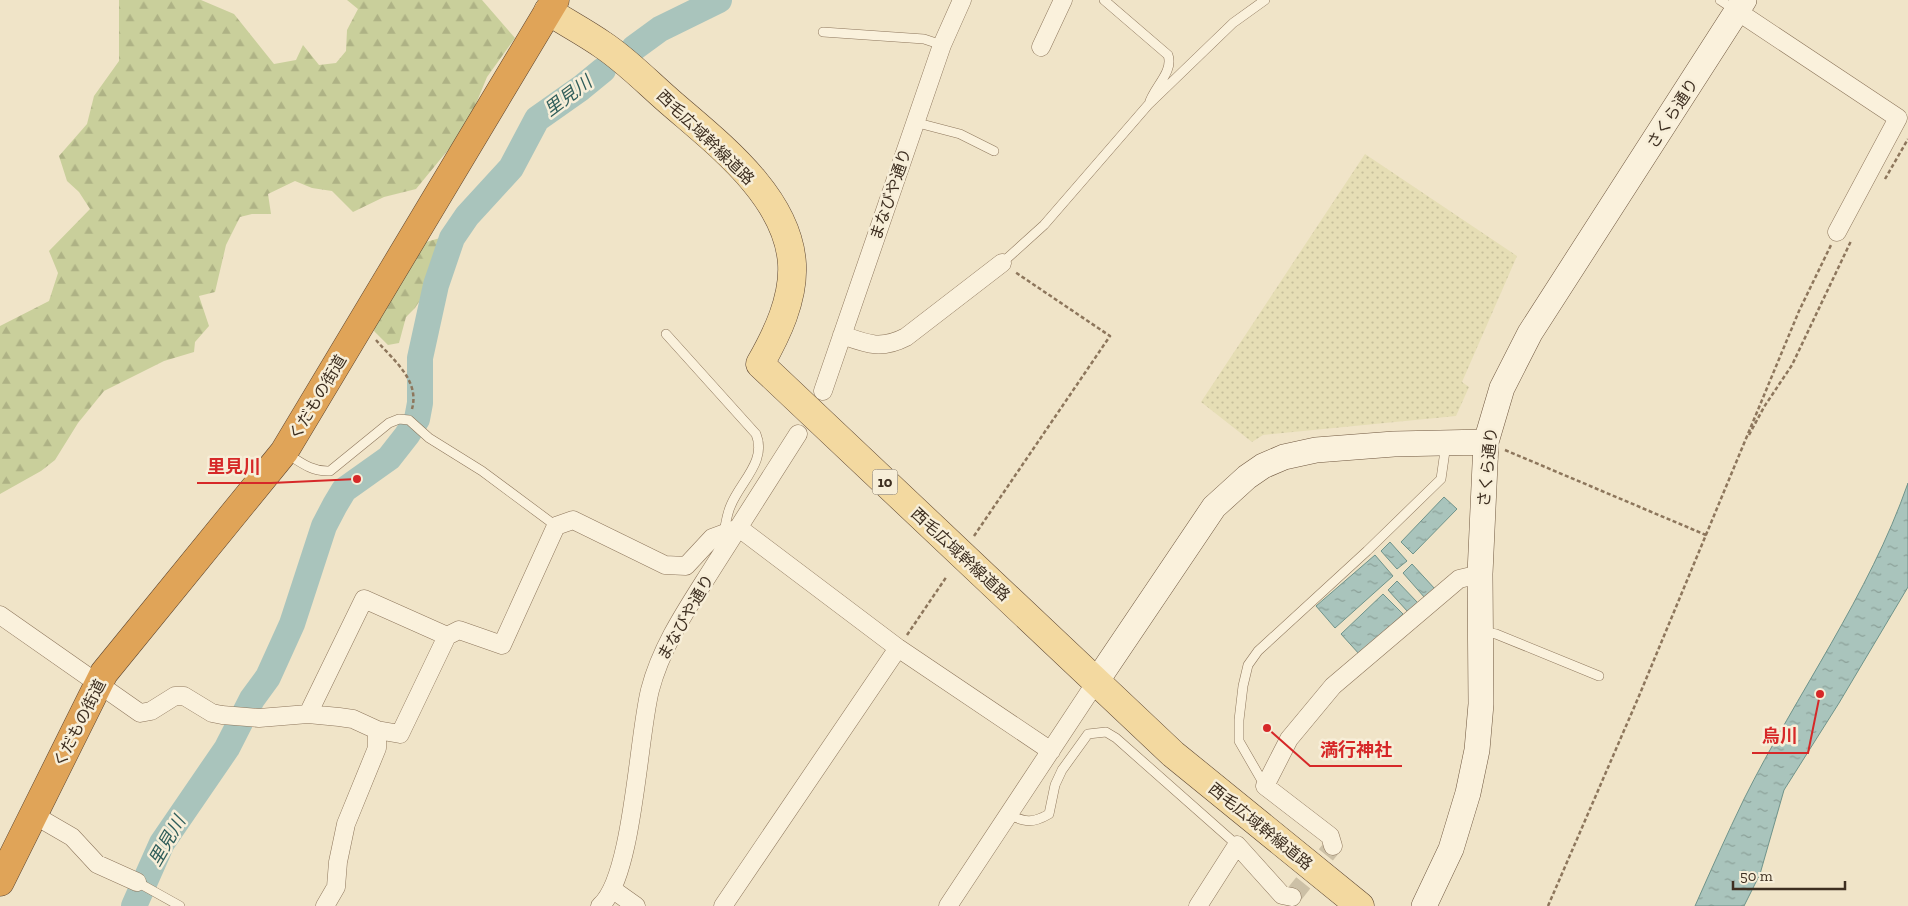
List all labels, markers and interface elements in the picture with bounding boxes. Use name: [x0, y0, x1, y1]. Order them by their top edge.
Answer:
water label: 里見川: [540, 70, 598, 121]
street label: さくら通り: [1643, 75, 1702, 152]
street label: 西毛広域幹線道路: [653, 86, 758, 189]
street label: まなびや通り: [866, 146, 915, 243]
street label: くだもの街道: [285, 351, 350, 443]
street label: さくら通り: [1474, 426, 1501, 508]
callout: 里見川: [197, 450, 271, 483]
text: 里見川: [207, 456, 261, 478]
road number: 10: [872, 470, 898, 494]
street label: 西毛広域幹線道路: [907, 504, 1014, 605]
street label: まなびや通り: [653, 571, 718, 664]
street label: くだもの街道: [49, 676, 110, 770]
callout: 烏川: [1752, 720, 1808, 753]
text: 烏川: [1762, 725, 1798, 747]
callout: 満行神社: [1310, 733, 1402, 766]
text: 満行神社: [1320, 739, 1392, 761]
street label: 西毛広域幹線道路: [1205, 779, 1316, 874]
water label: 里見川: [144, 810, 191, 870]
scale bar: [1733, 858, 1846, 890]
text: 50 m: [1740, 867, 1773, 885]

